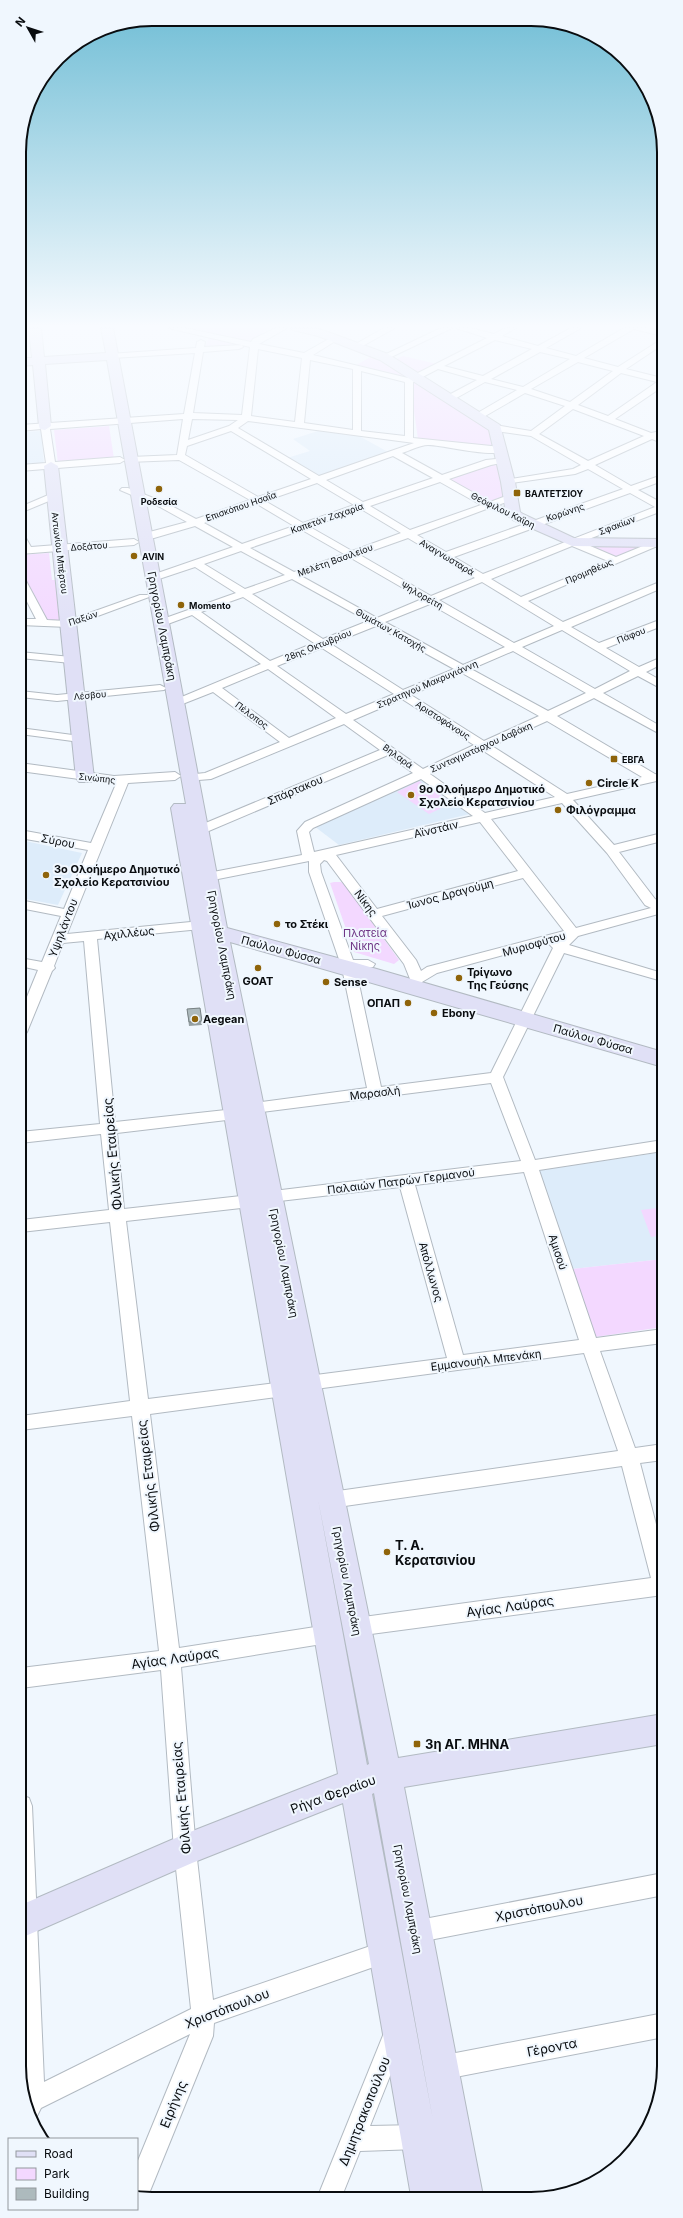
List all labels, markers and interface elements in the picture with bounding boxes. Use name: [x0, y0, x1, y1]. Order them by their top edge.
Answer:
north arrow: [8, 8, 48, 48]
text: N: [12, 14, 28, 29]
marker: Ροδεσία: [154, 484, 164, 494]
marker: ΒΑΛΤΕΤΣΙΟΥ: [512, 488, 522, 498]
place label: ΒΑΛΤΕΤΣΙΟΥ: [525, 488, 584, 499]
street label: Επισκόπου Ησαΐα: [204, 489, 278, 523]
street label: Θεόφιλου Καϊρη: [469, 490, 537, 530]
place label: Ροδεσία: [141, 496, 177, 507]
street label: Καπετάν Ζαχαρία: [289, 500, 365, 536]
street label: Κορώνης: [544, 500, 586, 524]
street label: Αντωνίου Μπέρτου: [50, 511, 70, 595]
street label: Σφακίων: [597, 513, 638, 537]
street label: Αναγνωσταρά: [418, 536, 476, 578]
street label: Δοξάτου: [70, 539, 108, 553]
street label: Μελέτη Βασιλείου: [296, 541, 374, 579]
marker: AVIN: [129, 551, 139, 561]
place label: AVIN: [142, 551, 164, 562]
street label: Προμηθέως: [563, 556, 615, 586]
street label: Γρηγορίου Λαμπράκη: [145, 570, 179, 682]
street label: Ψηλορείτη: [399, 579, 445, 611]
marker: Momento: [176, 600, 186, 610]
place label: Momento: [189, 600, 231, 611]
street label: Θυμάτων Κατοχής: [354, 606, 428, 654]
street label: Παξών: [67, 608, 100, 628]
street label: Πάφου: [615, 624, 647, 646]
street label: 28ης Οκτωβρίου: [283, 627, 353, 663]
street label: Στρατηγού Μακρυγιάννη: [375, 658, 479, 710]
street label: Λέσβου: [73, 688, 107, 702]
street label: Αριστοφάνους: [414, 698, 472, 742]
street label: Πέλοπος: [233, 699, 271, 731]
street label: Συνταγματάρχου Δαβάκη: [428, 720, 534, 774]
street label: Βηλαρά: [381, 741, 415, 771]
marker: ΕΒΓΑ: [609, 754, 619, 764]
place label: ΕΒΓΑ: [622, 754, 645, 765]
street label: Σινώπης: [78, 771, 116, 785]
street label: Σπάρτακου: [265, 772, 325, 808]
place label: Circle K: [597, 776, 639, 790]
marker: Circle K: [584, 778, 594, 788]
place label: 9ο Ολοήμερο Δημοτικό Σχολείο Κερατσινίου: [419, 782, 545, 809]
marker: 9ο Ολοήμερο Δημοτικό Σχολείο Κερατσινίου: [406, 790, 416, 800]
place label: Φιλόγραμμα: [566, 803, 636, 817]
marker: Φιλόγραμμα: [553, 805, 563, 815]
street label: Αϊνστάιν: [412, 817, 460, 841]
street label: Σύρου: [40, 831, 76, 851]
place label: 3ο Ολοήμερο Δημοτικό Σχολείο Κερατσινίου: [54, 862, 180, 889]
marker: 3ο Ολοήμερο Δημοτικό Σχολείο Κερατσινίου: [41, 870, 51, 880]
street label: Ίωνος Δραγούμη: [405, 876, 495, 912]
street label: Νίκης: [351, 887, 381, 919]
street label: Γρηγορίου Λαμπράκη: [205, 889, 239, 1001]
street label: Υψηλάντου: [45, 897, 81, 959]
place label: το Στέκι: [285, 917, 329, 931]
marker: το Στέκι: [272, 919, 282, 929]
street label: Αχιλλέως: [103, 923, 155, 943]
park label: Πλατεία Νίκης: [343, 926, 387, 953]
street label: Μυριοφύτου: [501, 928, 567, 960]
street label: Παύλου Φύσσα: [240, 933, 322, 967]
marker: GOAT: [253, 963, 263, 973]
place label: Τρίγωνο Της Γεύσης: [467, 965, 529, 992]
marker: Τρίγωνο Της Γεύσης: [454, 973, 464, 983]
place label: GOAT: [243, 974, 273, 988]
place label: Sense: [334, 975, 368, 989]
marker: Sense: [321, 977, 331, 987]
place label: ΟΠΑΠ: [367, 996, 400, 1010]
marker: ΟΠΑΠ: [403, 998, 413, 1008]
place label: Ebony: [442, 1006, 476, 1020]
marker: Ebony: [429, 1008, 439, 1018]
place label: Aegean: [203, 1012, 245, 1026]
marker: Aegean: [190, 1014, 200, 1024]
street label: Παύλου Φύσσα: [552, 1021, 634, 1057]
street label: Μαρασλή: [349, 1083, 401, 1103]
street label: Φιλικής Εταιρείας: [99, 1097, 125, 1211]
street label: Παλαιών Πατρών Γερμανού: [326, 1165, 476, 1197]
street label: Γρηγορίου Λαμπράκη: [267, 1207, 301, 1319]
street label: Αμισού: [546, 1232, 570, 1272]
street label: Απόλλωνος: [416, 1240, 446, 1304]
street label: Εμμανουήλ Μπενάκη: [430, 1346, 542, 1374]
street label: Φιλικής Εταιρείας: [133, 1419, 163, 1533]
street label: Γρηγορίου Λαμπράκη: [330, 1525, 364, 1637]
place label: Τ. Α. Κερατσινίου: [395, 1537, 476, 1568]
marker: Τ. Α. Κερατσινίου: [382, 1547, 392, 1557]
street label: Αγίας Λαύρας: [465, 1592, 555, 1620]
street label: Αγίας Λαύρας: [130, 1644, 220, 1672]
place label: 3η ΑΓ. ΜΗΝΑ: [425, 1736, 509, 1752]
marker: 3η ΑΓ. ΜΗΝΑ: [412, 1739, 422, 1749]
street label: Φιλικής Εταιρείας: [168, 1741, 194, 1855]
street label: Ρήγα Φεραίου: [288, 1771, 378, 1817]
street label: Γρηγορίου Λαμπράκη: [391, 1843, 425, 1955]
street label: Χριστόπουλου: [494, 1892, 584, 1924]
street label: Χριστόπουλου: [182, 1985, 272, 2031]
street label: Γέροντα: [526, 2034, 579, 2060]
street label: Δημητρακοπούλου: [335, 2054, 393, 2168]
street label: Ειρήνης: [156, 2078, 190, 2130]
legend: [8, 2138, 138, 2210]
text: Road: [44, 2146, 73, 2161]
text: Park: [44, 2166, 70, 2181]
text: Building: [44, 2186, 89, 2201]

